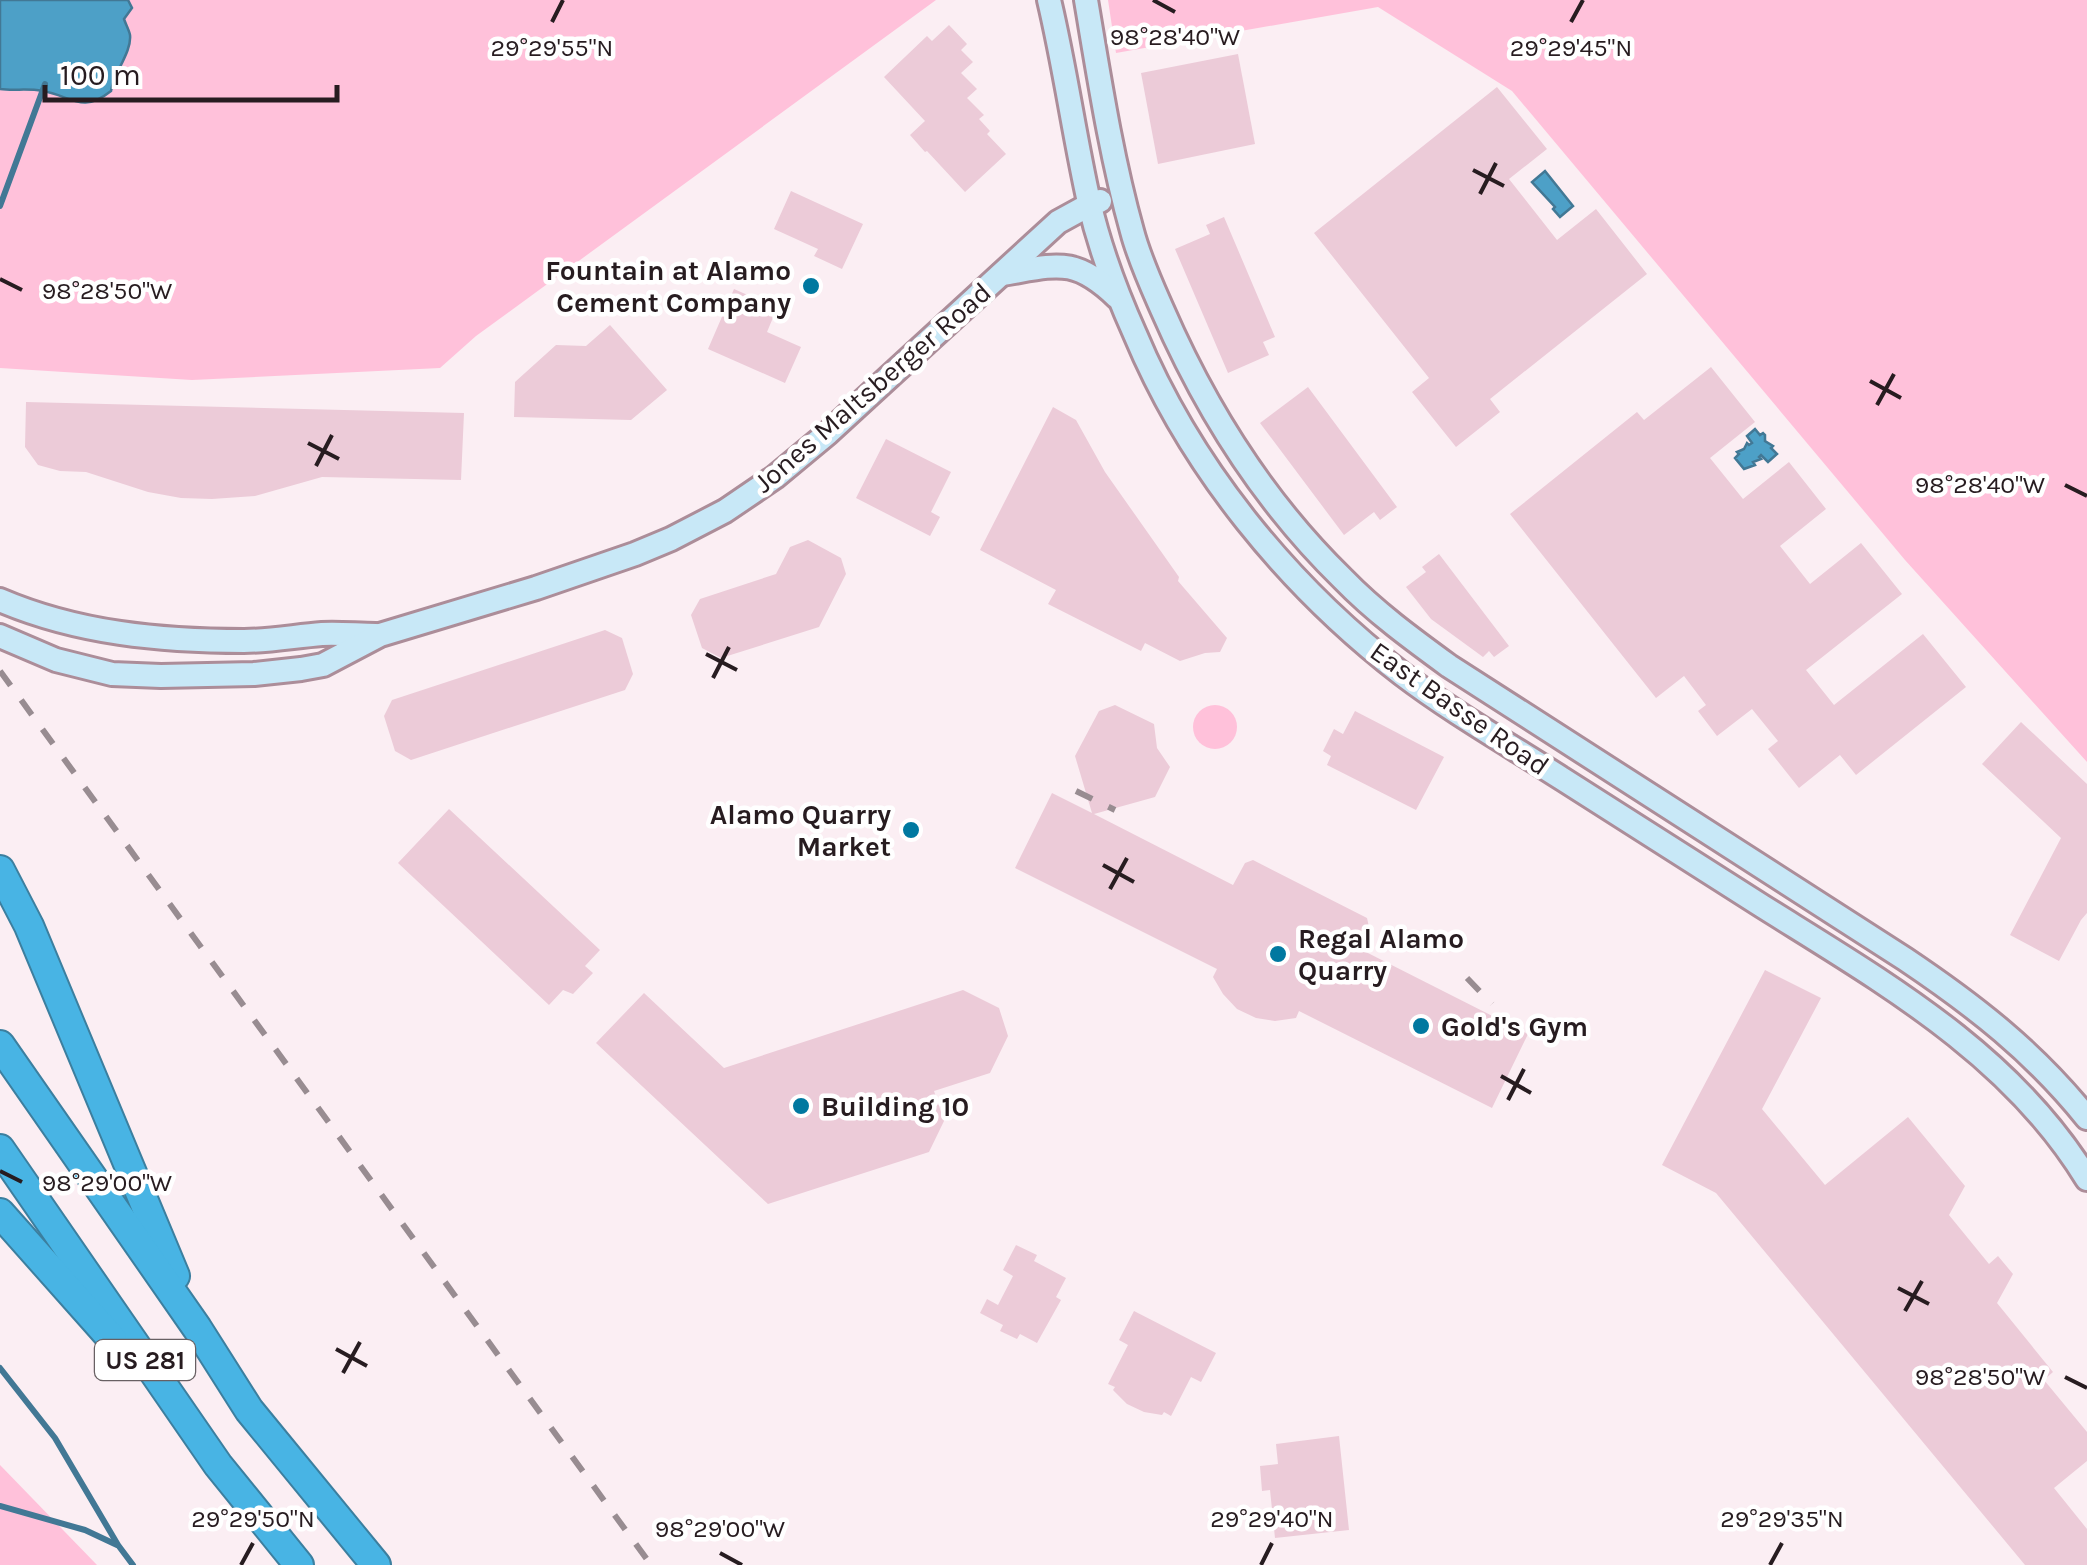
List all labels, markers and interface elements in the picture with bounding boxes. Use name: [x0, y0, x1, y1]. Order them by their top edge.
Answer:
text: 98°28'40"W: [1110, 22, 1240, 51]
text: 29°29'55"N: [491, 33, 613, 62]
text: 29°29'45"N: [1510, 33, 1632, 62]
scale bar: [45, 40, 338, 102]
text: 100 m: [60, 57, 141, 93]
place label: Fountain at Alamo Cement Company: [545, 254, 791, 319]
street label: Jones Maltsberger Road: [747, 275, 998, 499]
marker: Fountain at Alamo Cement Company: [800, 275, 822, 297]
text: 98°28'50"W: [42, 276, 172, 305]
text: 98°28'40"W: [1915, 470, 2045, 499]
street label: East Basse Road: [1364, 634, 1556, 782]
place label: Alamo Quarry Market: [710, 798, 891, 863]
marker: Alamo Quarry Market: [900, 819, 922, 841]
place label: Regal Alamo Quarry: [1298, 922, 1464, 987]
marker: Regal Alamo Quarry: [1267, 943, 1289, 965]
place label: Gold's Gym: [1441, 1010, 1588, 1043]
marker: Gold's Gym: [1410, 1015, 1432, 1037]
place label: Building 10: [821, 1090, 969, 1123]
marker: Building 10: [790, 1095, 812, 1117]
text: 98°29'00"W: [42, 1168, 172, 1197]
road number: US 281: [95, 1340, 195, 1380]
text: 98°28'50"W: [1915, 1362, 2045, 1391]
text: 29°29'50"N: [191, 1504, 315, 1533]
text: 29°29'40"N: [1210, 1504, 1334, 1533]
text: 29°29'35"N: [1720, 1504, 1844, 1533]
text: 98°29'00"W: [655, 1514, 785, 1543]

